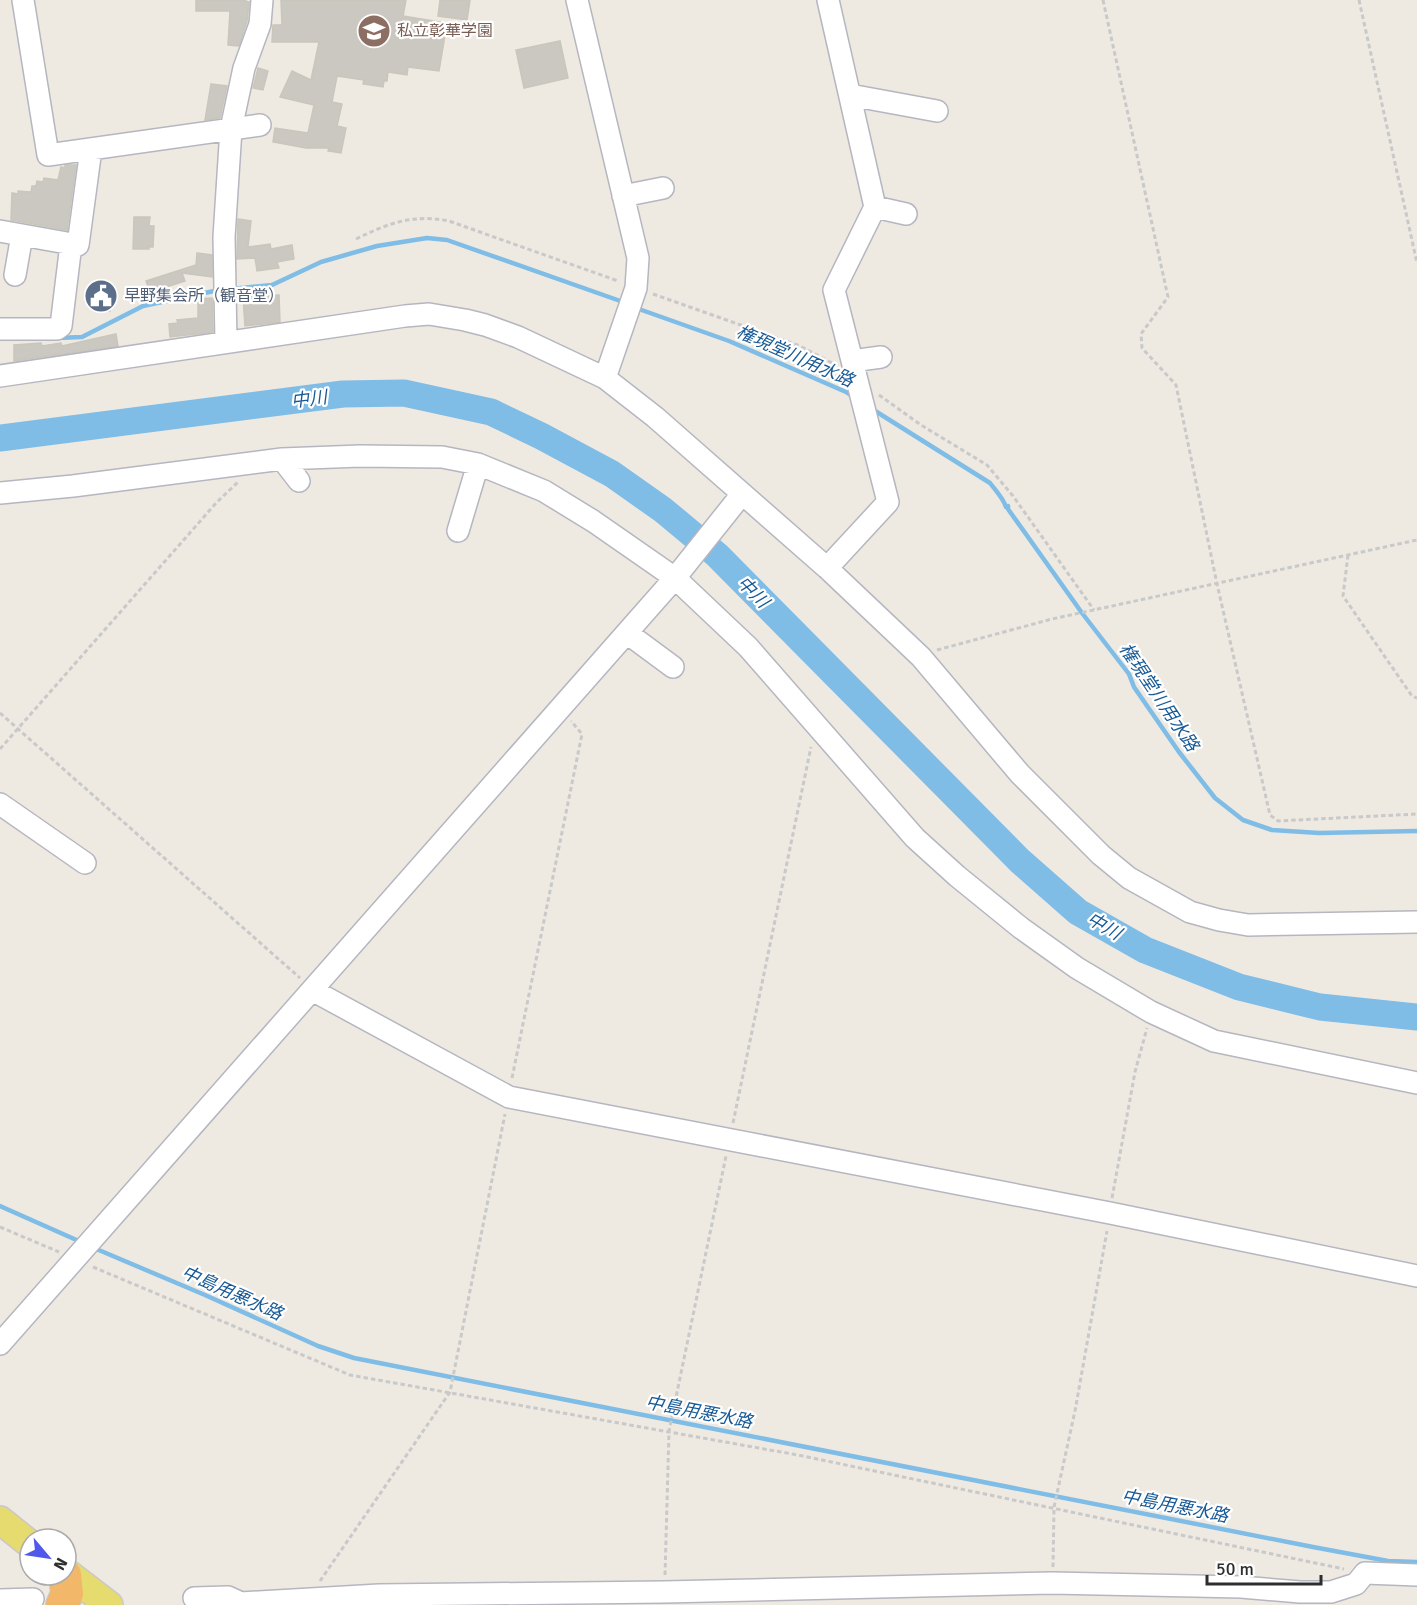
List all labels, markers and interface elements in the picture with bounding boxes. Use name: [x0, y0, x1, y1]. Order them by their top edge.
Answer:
school or university icon: 私立彰華学園: [356, 13, 392, 49]
place label: 私立彰華学園: [397, 21, 493, 41]
public building icon: 早野集会所（観音堂）: [83, 278, 119, 314]
place label: 早野集会所（観音堂）: [124, 286, 284, 306]
water label: 権現堂川用水路: [733, 320, 859, 392]
water label: 中川: [290, 386, 330, 412]
water label: 中川: [732, 571, 775, 614]
water label: 権現堂川用水路: [1115, 639, 1204, 757]
water label: 中川: [1083, 907, 1127, 946]
water label: 中島用悪水路: [178, 1261, 288, 1326]
water label: 中島用悪水路: [644, 1391, 756, 1433]
water label: 中島用悪水路: [1120, 1485, 1232, 1527]
north arrow: [18, 1527, 78, 1587]
scale bar: [1207, 1548, 1321, 1586]
text: N: [49, 1554, 72, 1574]
text: 50 m: [1216, 1558, 1254, 1580]

